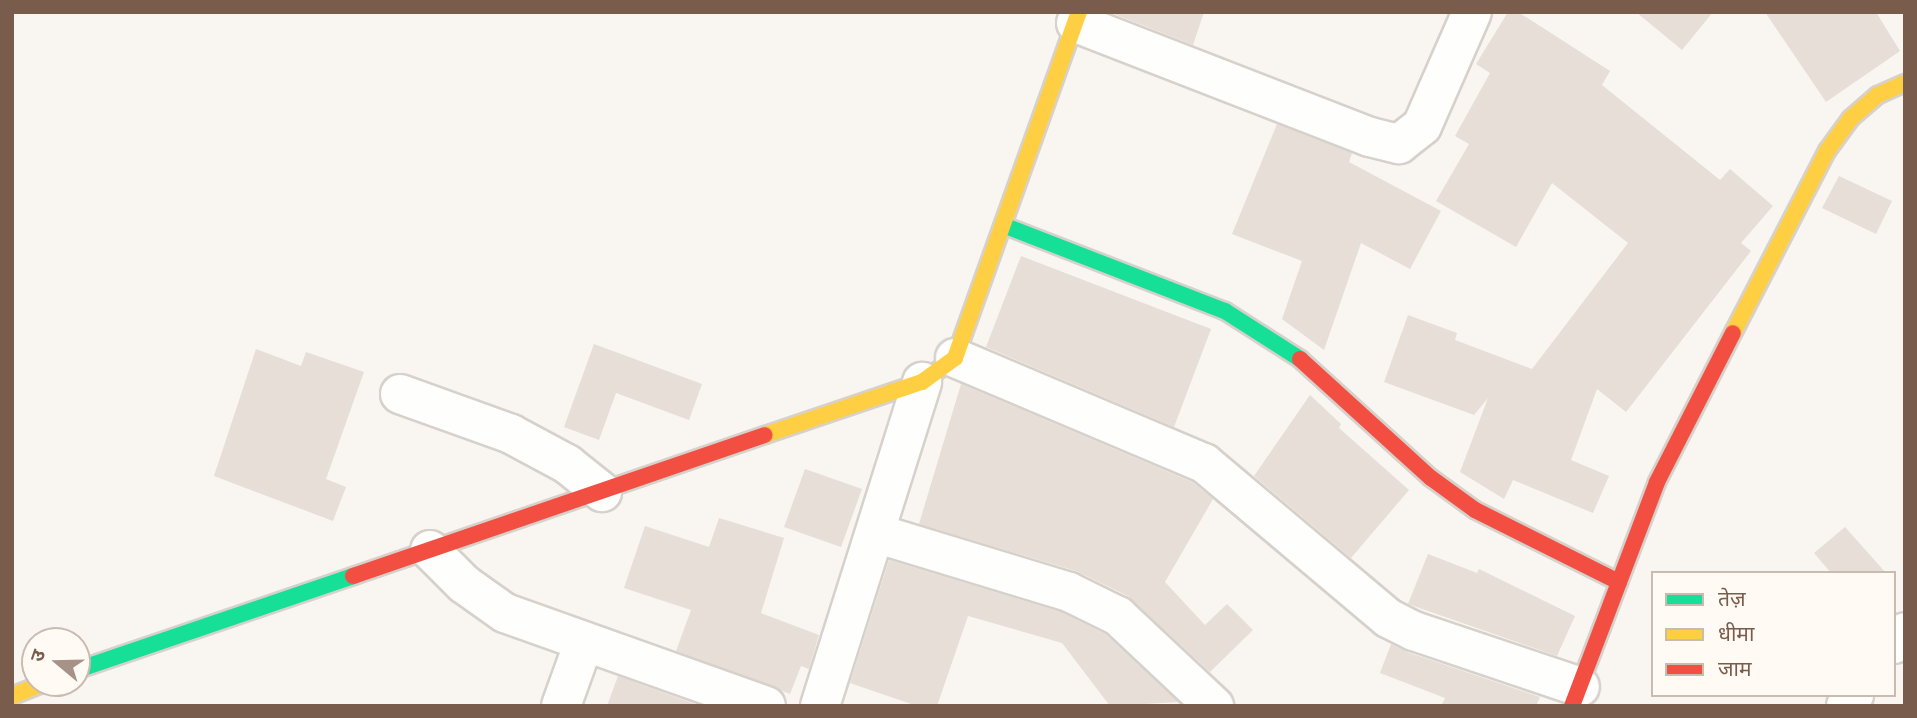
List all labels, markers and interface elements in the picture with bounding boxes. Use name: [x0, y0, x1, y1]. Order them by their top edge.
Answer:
legend: [1651, 571, 1896, 697]
text: तेज़: [1718, 585, 1746, 612]
text: धीमा: [1718, 620, 1754, 647]
north arrow: [21, 627, 91, 697]
text: उ: [24, 646, 51, 665]
text: जाम: [1718, 655, 1752, 682]

